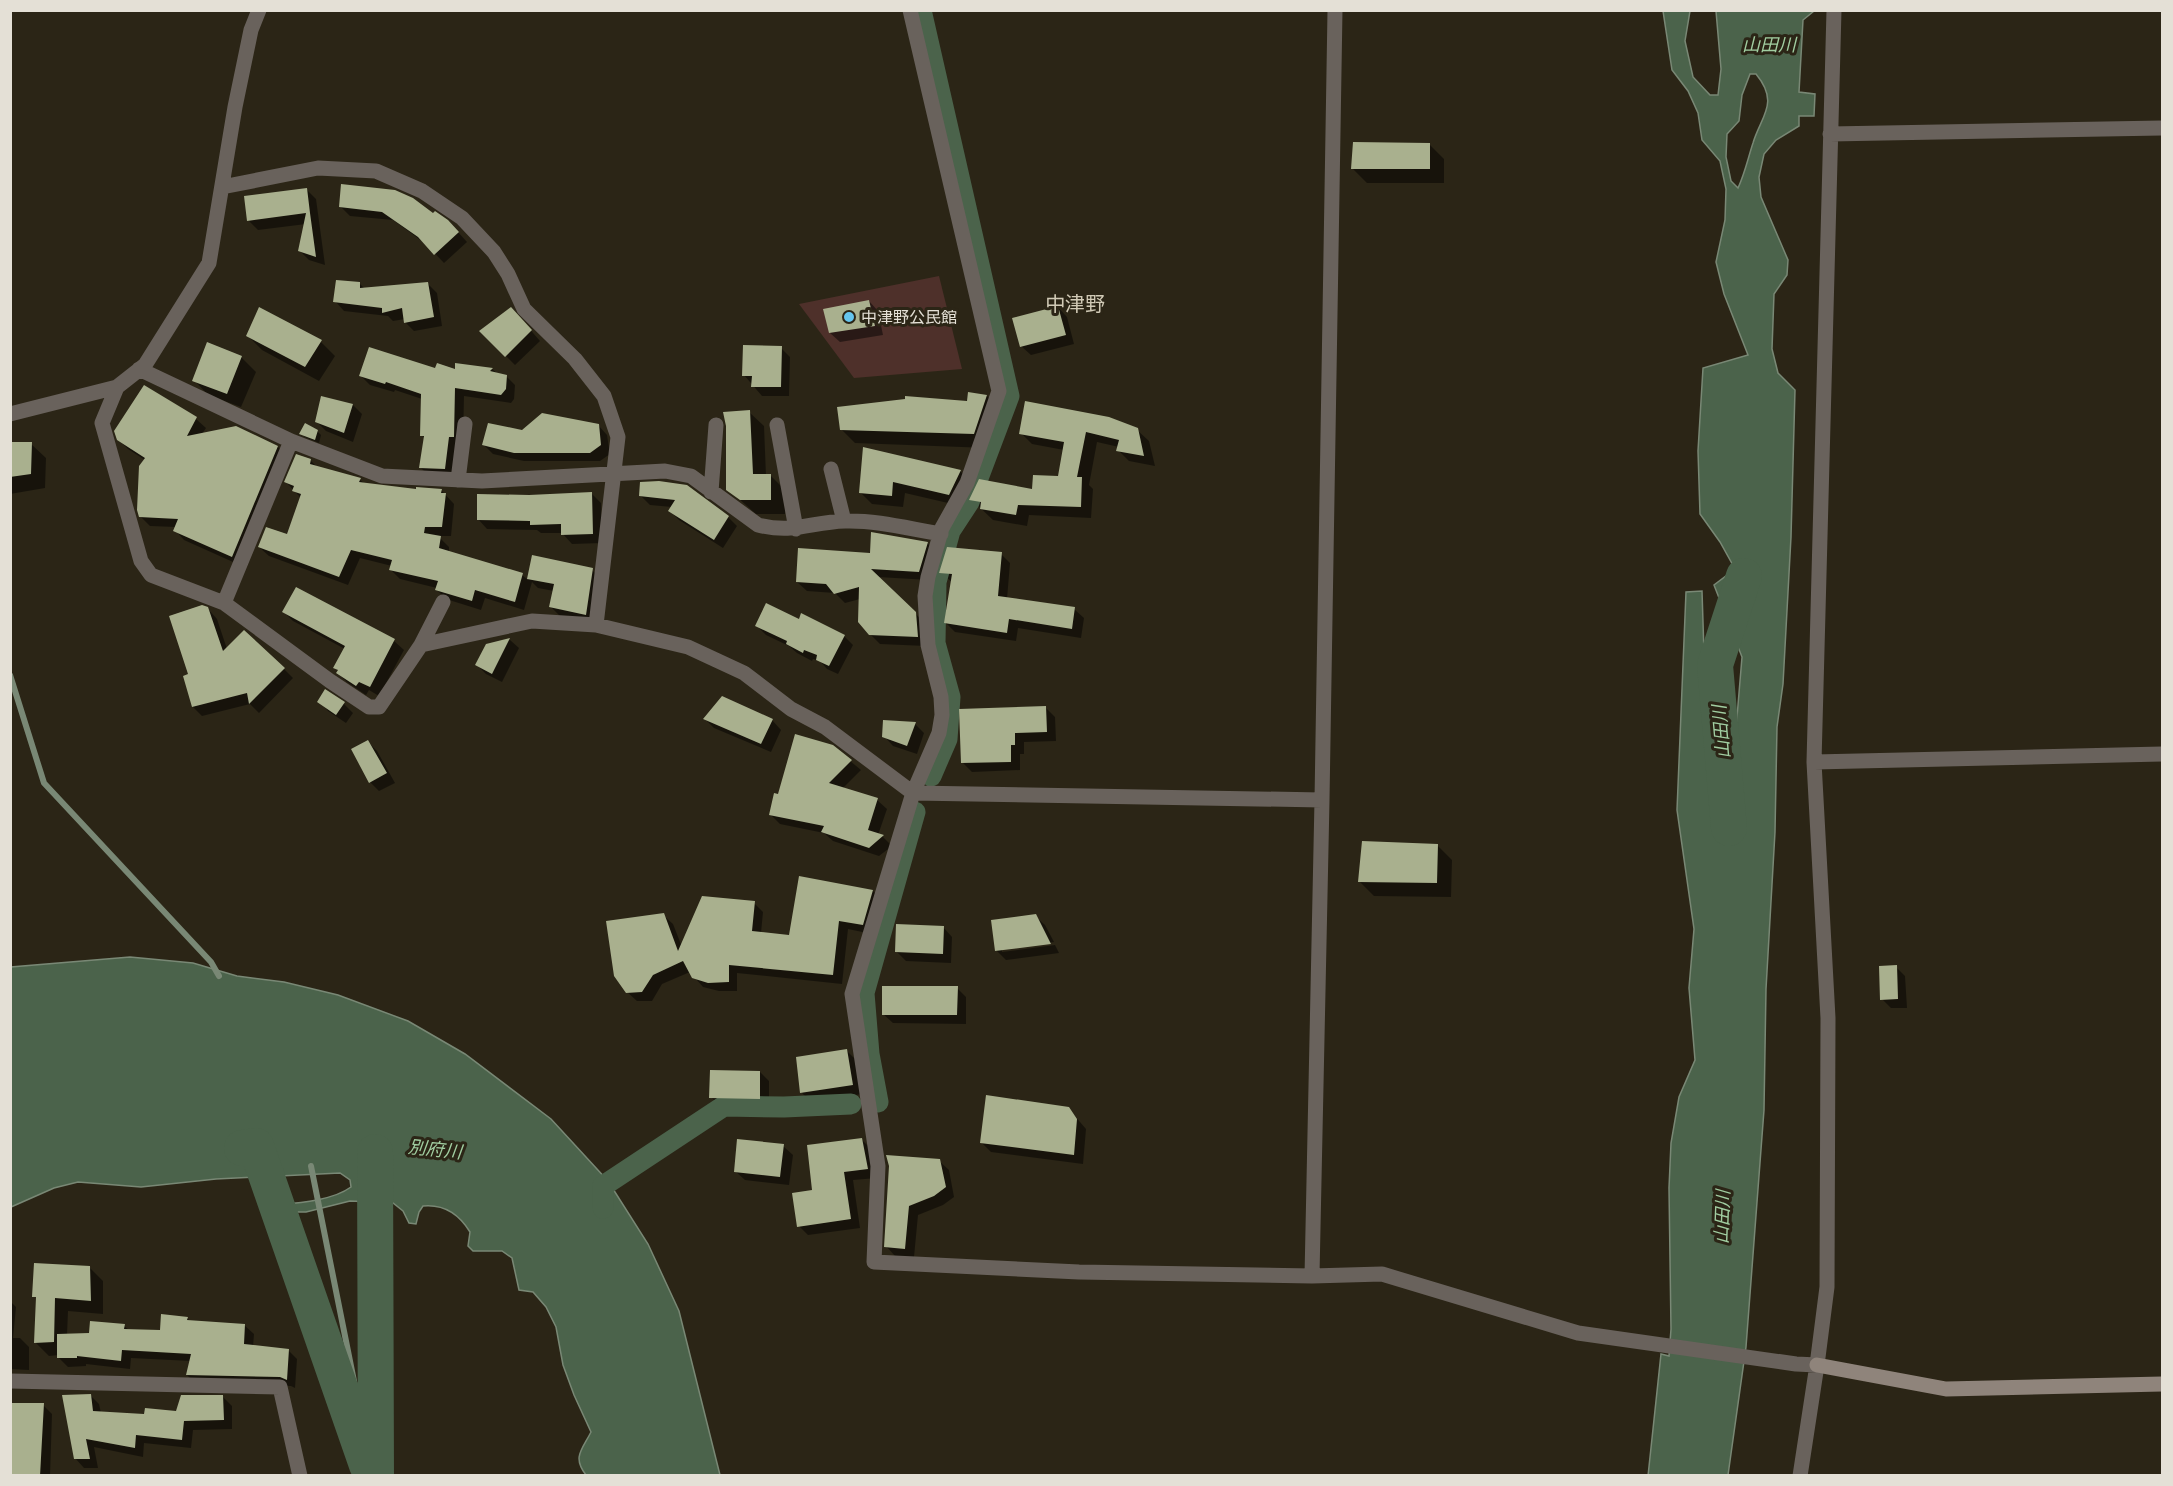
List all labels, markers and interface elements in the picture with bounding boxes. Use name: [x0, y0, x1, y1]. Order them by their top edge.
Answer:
water label: 山田川: [1742, 34, 1798, 55]
district label: 中津野: [1045, 292, 1105, 316]
place label: 中津野公民館: [861, 308, 957, 327]
marker: 中津野公民館: [842, 310, 856, 324]
water label: 山田川: [1708, 702, 1734, 760]
water label: 別府川: [407, 1136, 465, 1162]
water label: 山田川: [1711, 1188, 1734, 1244]

